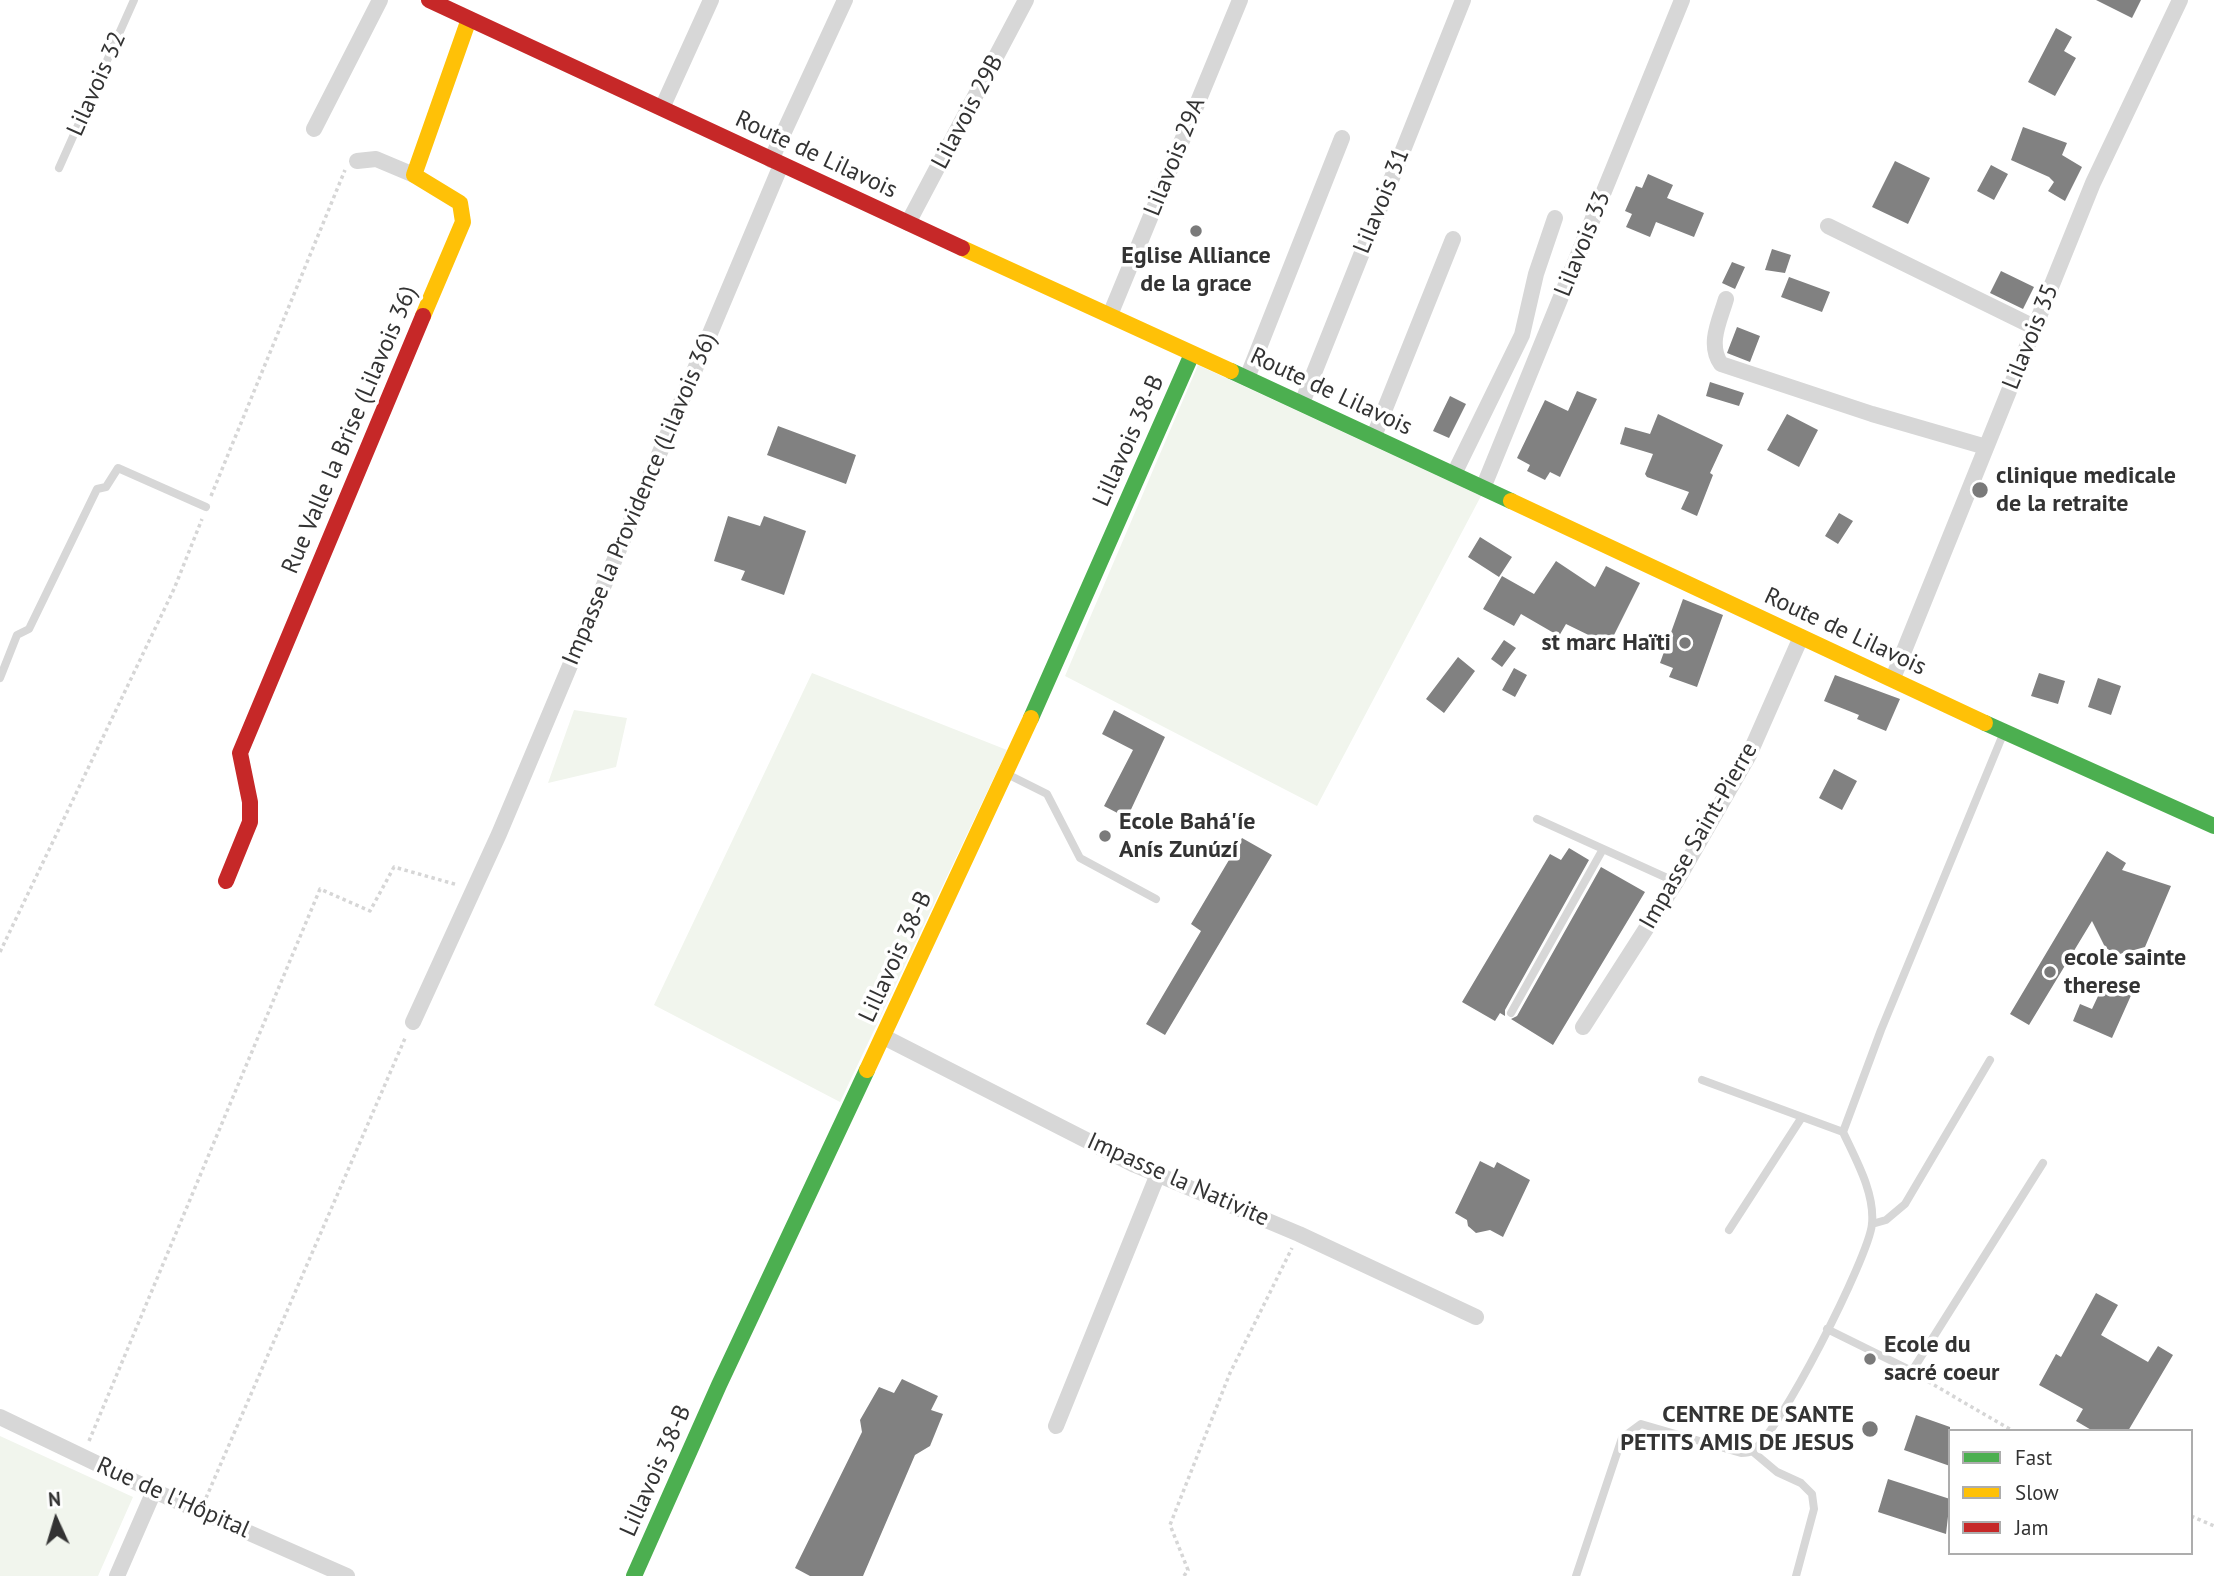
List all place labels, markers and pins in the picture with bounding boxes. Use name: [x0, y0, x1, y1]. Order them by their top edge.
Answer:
marker: Eglise Alliance de la grace: [1188, 223, 1204, 239]
place label: Eglise Alliance de la grace: [1121, 242, 1271, 298]
place label: clinique medicale de la retraite: [1996, 462, 2176, 518]
marker: clinique medicale de la retraite: [1970, 480, 1990, 500]
place label: st marc Haïti: [1541, 629, 1671, 657]
marker: st marc Haïti: [1677, 635, 1693, 651]
place label: Ecole Bahá'íe Anís Zunúzí: [1119, 808, 1256, 864]
marker: Ecole Bahá'íe Anís Zunúzí: [1097, 828, 1113, 844]
place label: ecole sainte therese: [2064, 944, 2186, 1000]
marker: ecole sainte therese: [2042, 964, 2058, 980]
place label: Ecole du sacré coeur: [1884, 1331, 2000, 1387]
marker: Ecole du sacré coeur: [1862, 1351, 1878, 1367]
place label: CENTRE DE SANTE PETITS AMIS DE JESUS: [1620, 1401, 1854, 1457]
marker: CENTRE DE SANTE PETITS AMIS DE JESUS: [1860, 1419, 1880, 1439]

